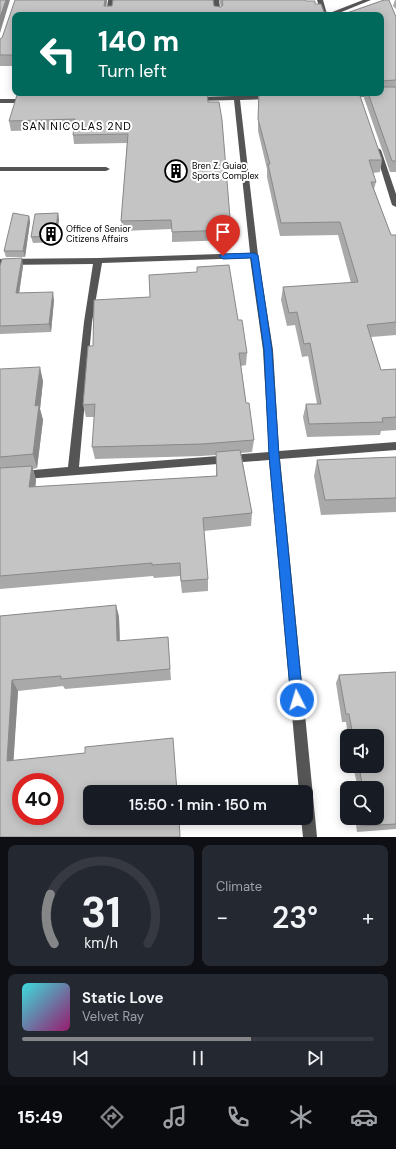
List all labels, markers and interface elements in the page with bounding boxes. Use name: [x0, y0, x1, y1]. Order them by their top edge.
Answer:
text: 140 m: [98, 23, 179, 60]
icon: left: [32, 28, 84, 80]
text: Turn left: [98, 59, 167, 83]
district label: SAN NICOLAS 2ND: [22, 119, 132, 133]
building icon: Bren Z. Guiao Sports Complex: [163, 158, 189, 184]
place label: Bren Z. Guiao Sports Complex: [192, 160, 259, 182]
pin: [206, 215, 240, 256]
building icon: Office of Senior Citizens Affairs: [38, 221, 64, 247]
icon: arrive: [212, 221, 234, 243]
place label: Office of Senior Citizens Affairs: [66, 223, 132, 245]
position arrow: [276, 679, 318, 721]
map controls: [340, 729, 384, 825]
button: sound: [340, 729, 384, 773]
speed limit sign: 40: [12, 773, 64, 825]
button: search: [340, 781, 384, 825]
text: 15:50 · 1 min · 150 m: [129, 795, 267, 815]
text: Climate: [216, 878, 262, 895]
text: 31: [81, 885, 121, 939]
text: 23°: [272, 898, 318, 937]
text: −: [216, 903, 228, 932]
text: +: [362, 903, 374, 932]
text: km/h: [84, 933, 118, 951]
text: Static Love: [82, 988, 163, 1008]
text: Velvet Ray: [82, 1008, 144, 1025]
icon: previous: [70, 1047, 92, 1069]
icon: pause: [187, 1047, 209, 1069]
icon: next: [304, 1047, 326, 1069]
icon: directions: [98, 1103, 126, 1131]
icon: music: [161, 1103, 189, 1131]
icon: phone: [224, 1103, 252, 1131]
icon: climate: [287, 1103, 315, 1131]
icon: car: [350, 1103, 378, 1131]
text: 15:49: [18, 1105, 63, 1129]

